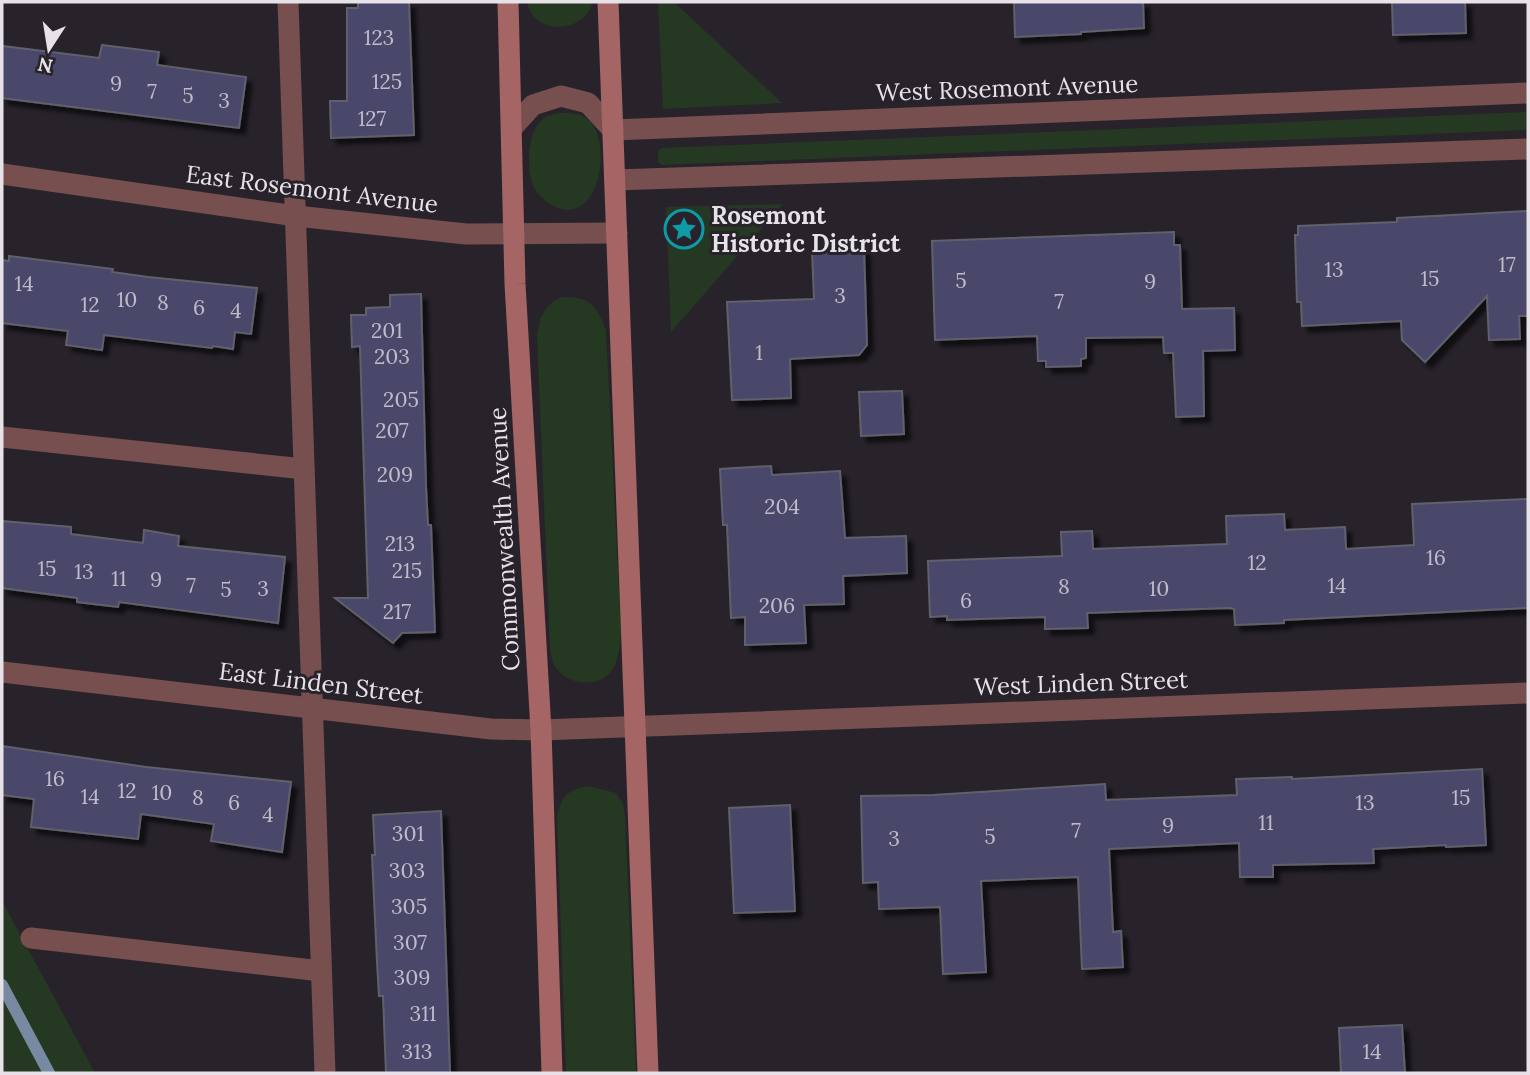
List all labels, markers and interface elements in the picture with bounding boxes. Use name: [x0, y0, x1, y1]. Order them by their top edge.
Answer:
north arrow: [14, 14, 84, 84]
house number: 123: [364, 24, 394, 51]
text: N: [35, 52, 55, 79]
house number: 125: [372, 68, 402, 95]
street label: West Rosemont Avenue: [875, 68, 1139, 108]
house number: 9: [110, 70, 122, 97]
house number: 7: [147, 78, 157, 105]
house number: 5: [182, 82, 194, 109]
house number: 3: [218, 87, 230, 114]
house number: 127: [358, 105, 387, 132]
street label: East Rosemont Avenue: [184, 158, 440, 220]
place label: Rosemont Historic District: [711, 200, 901, 259]
place icon: Rosemont Historic District: [663, 208, 705, 250]
house number: 17: [1498, 251, 1516, 278]
house number: 13: [1324, 256, 1344, 283]
house number: 15: [1420, 265, 1440, 292]
house number: 5: [955, 267, 967, 294]
house number: 9: [1144, 268, 1156, 295]
house number: 14: [14, 270, 34, 297]
house number: 3: [834, 282, 846, 309]
house number: 10: [117, 286, 137, 313]
house number: 7: [1054, 288, 1064, 315]
house number: 8: [157, 289, 169, 316]
house number: 12: [81, 291, 99, 318]
house number: 6: [193, 294, 205, 321]
house number: 4: [230, 297, 242, 324]
house number: 201: [371, 317, 403, 344]
house number: 1: [755, 339, 763, 366]
house number: 203: [374, 343, 410, 370]
house number: 205: [383, 386, 419, 413]
street label: Commonwealth Avenue: [482, 406, 526, 672]
house number: 207: [375, 417, 409, 444]
house number: 209: [377, 461, 413, 488]
house number: 204: [764, 493, 800, 520]
house number: 213: [385, 530, 415, 557]
house number: 16: [1426, 544, 1446, 571]
house number: 12: [1248, 549, 1266, 576]
house number: 15: [37, 555, 57, 582]
house number: 215: [392, 557, 422, 584]
house number: 13: [74, 558, 94, 585]
house number: 11: [111, 565, 127, 592]
house number: 9: [150, 566, 162, 593]
house number: 7: [186, 572, 196, 599]
house number: 14: [1327, 572, 1347, 599]
house number: 8: [1058, 573, 1070, 600]
house number: 3: [257, 575, 269, 602]
house number: 10: [1149, 575, 1169, 602]
house number: 5: [220, 576, 232, 603]
house number: 6: [960, 587, 972, 614]
house number: 206: [759, 592, 795, 619]
house number: 217: [383, 598, 412, 625]
street label: East Linden Street: [217, 655, 426, 711]
street label: West Linden Street: [973, 664, 1189, 702]
house number: 16: [45, 765, 65, 792]
house number: 12: [118, 777, 136, 804]
house number: 10: [152, 779, 172, 806]
house number: 14: [80, 783, 100, 810]
house number: 8: [192, 784, 204, 811]
house number: 15: [1451, 784, 1471, 811]
house number: 6: [228, 789, 240, 816]
house number: 13: [1355, 789, 1375, 816]
house number: 4: [262, 801, 274, 828]
house number: 11: [1258, 809, 1274, 836]
house number: 9: [1162, 812, 1174, 839]
house number: 7: [1071, 817, 1081, 844]
house number: 301: [392, 820, 424, 847]
house number: 5: [984, 823, 996, 850]
house number: 3: [888, 825, 900, 852]
house number: 303: [389, 857, 425, 884]
house number: 305: [391, 893, 427, 920]
house number: 307: [393, 929, 427, 956]
house number: 309: [394, 964, 430, 991]
house number: 311: [410, 1000, 437, 1027]
house number: 313: [401, 1038, 433, 1065]
house number: 14: [1362, 1038, 1382, 1065]

